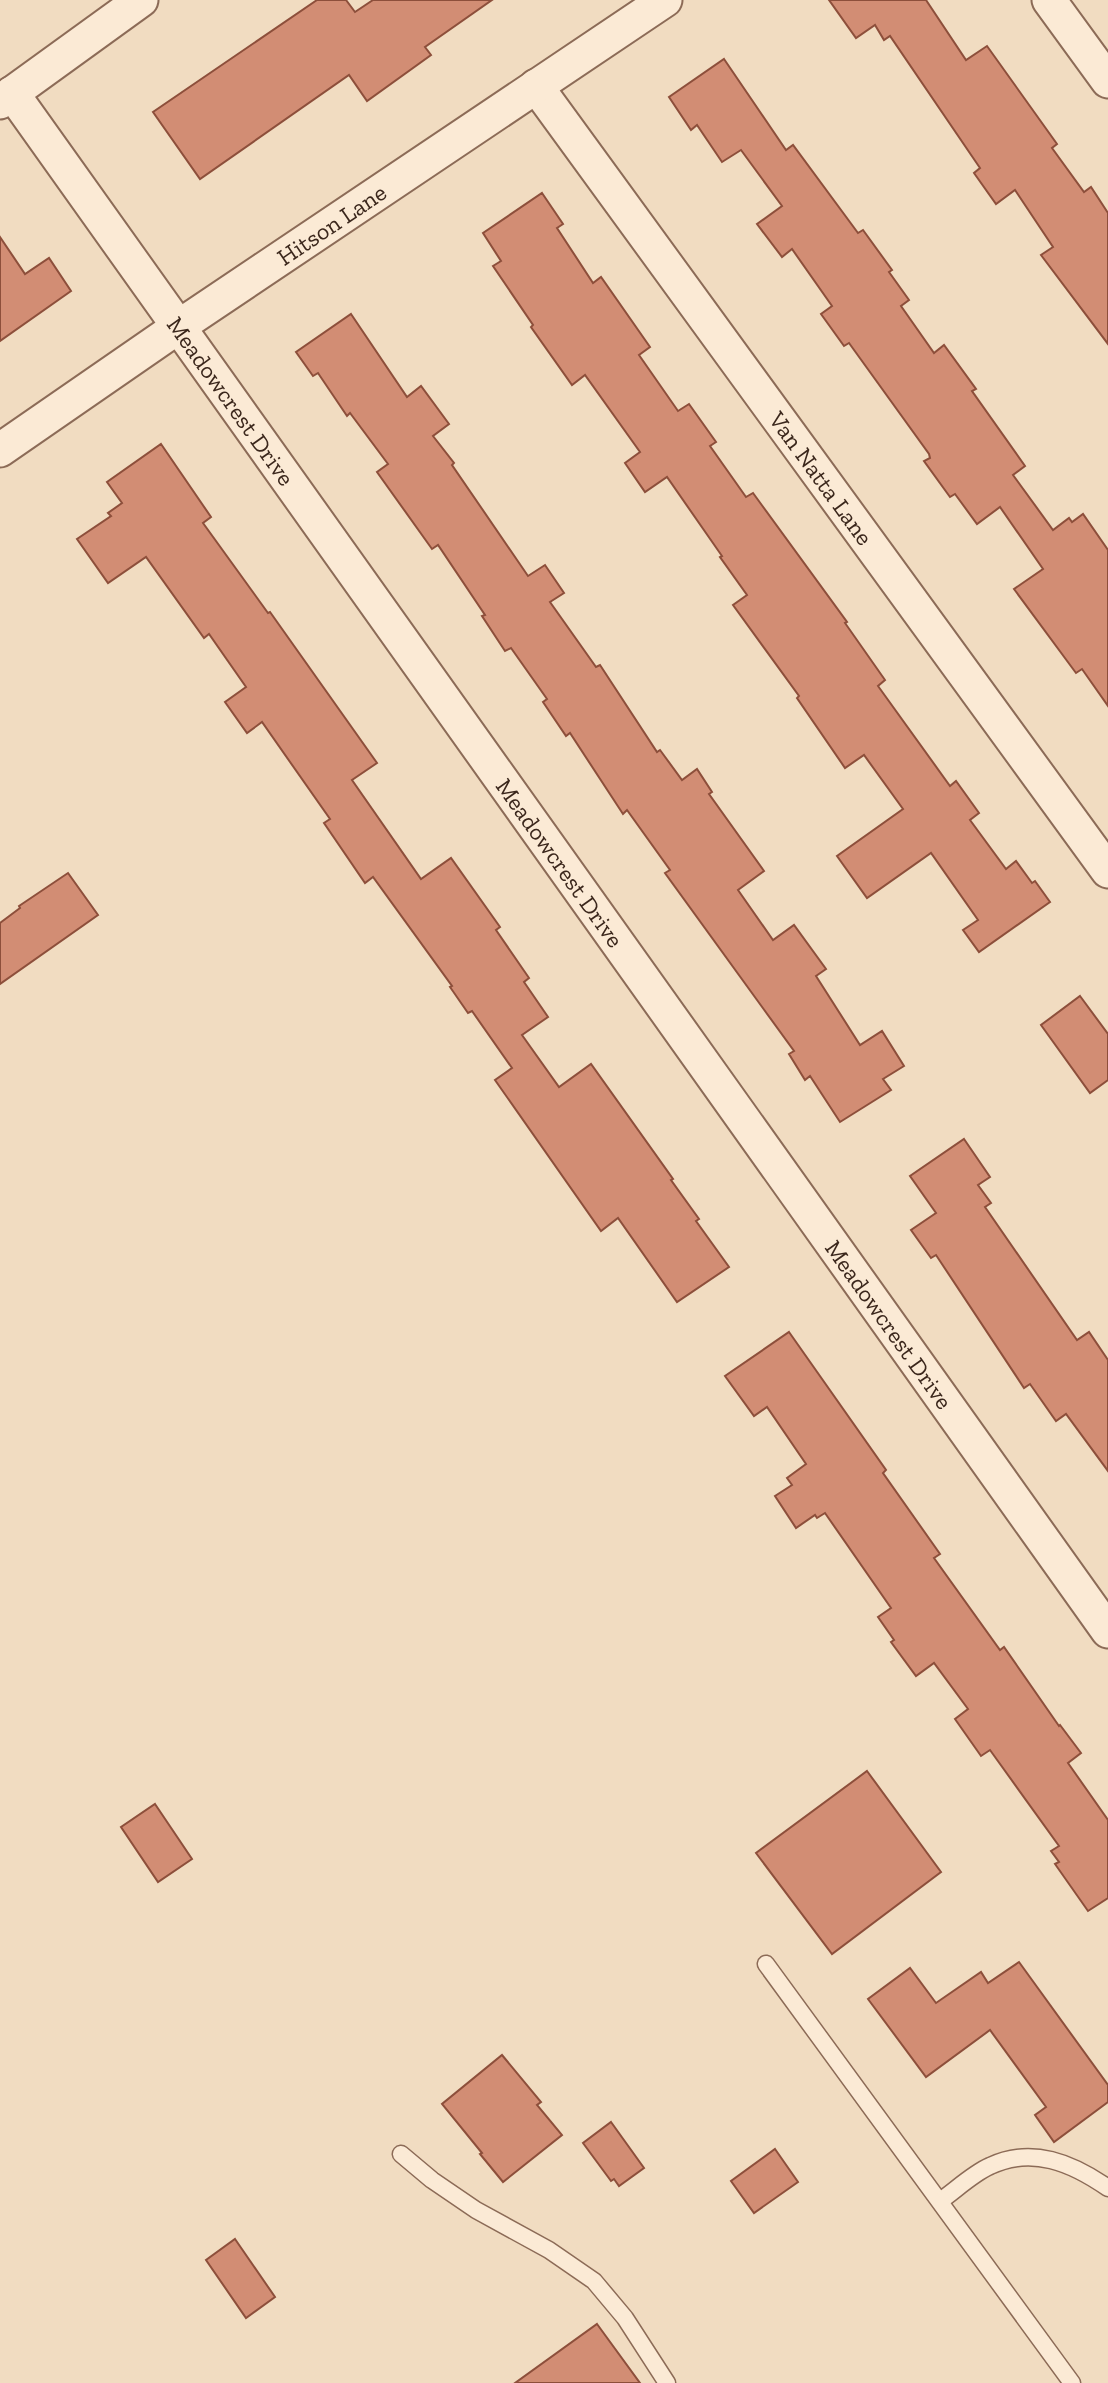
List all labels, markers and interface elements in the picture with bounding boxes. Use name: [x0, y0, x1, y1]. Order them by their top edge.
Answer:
street label: Hitson Lane: [271, 177, 391, 271]
street label: Meadowcrest Drive: [161, 311, 301, 491]
street label: Van Natta Lane: [763, 405, 880, 550]
street label: Meadowcrest Drive: [490, 772, 630, 953]
street label: Meadowcrest Drive: [819, 1234, 960, 1415]

